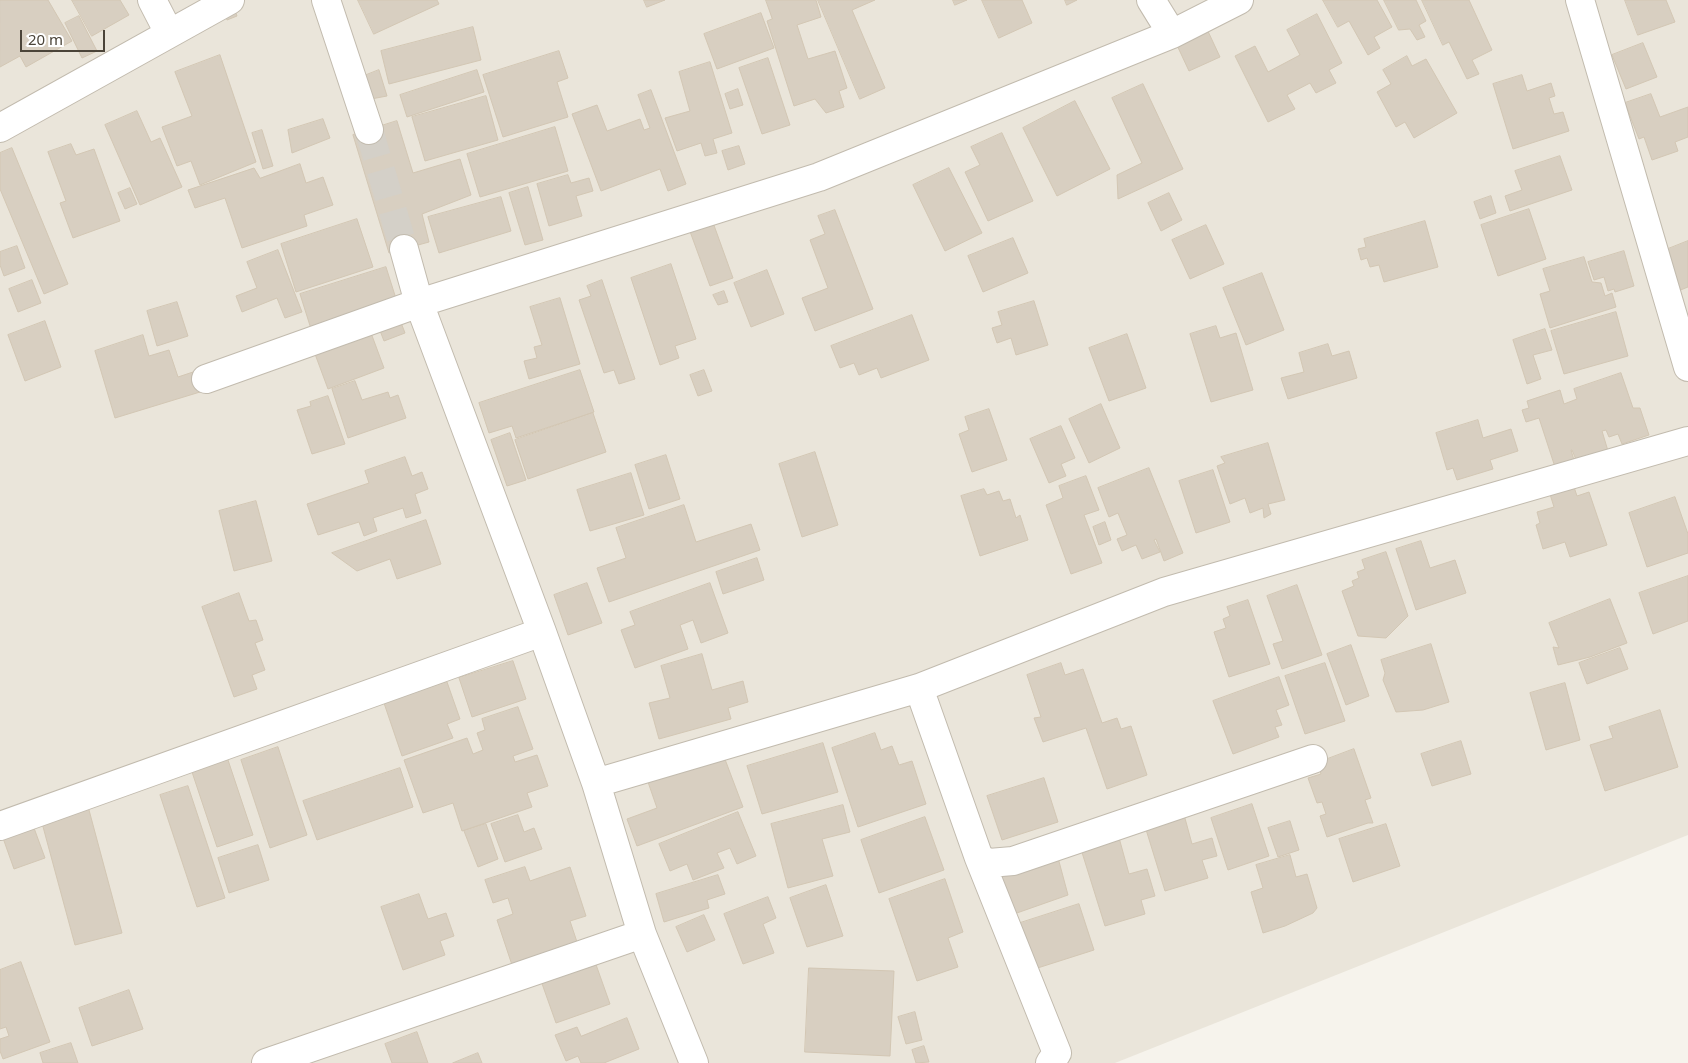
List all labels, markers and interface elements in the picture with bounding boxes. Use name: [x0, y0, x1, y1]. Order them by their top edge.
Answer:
scale bar: [22, 20, 108, 52]
text: 20 m: [28, 29, 63, 49]

